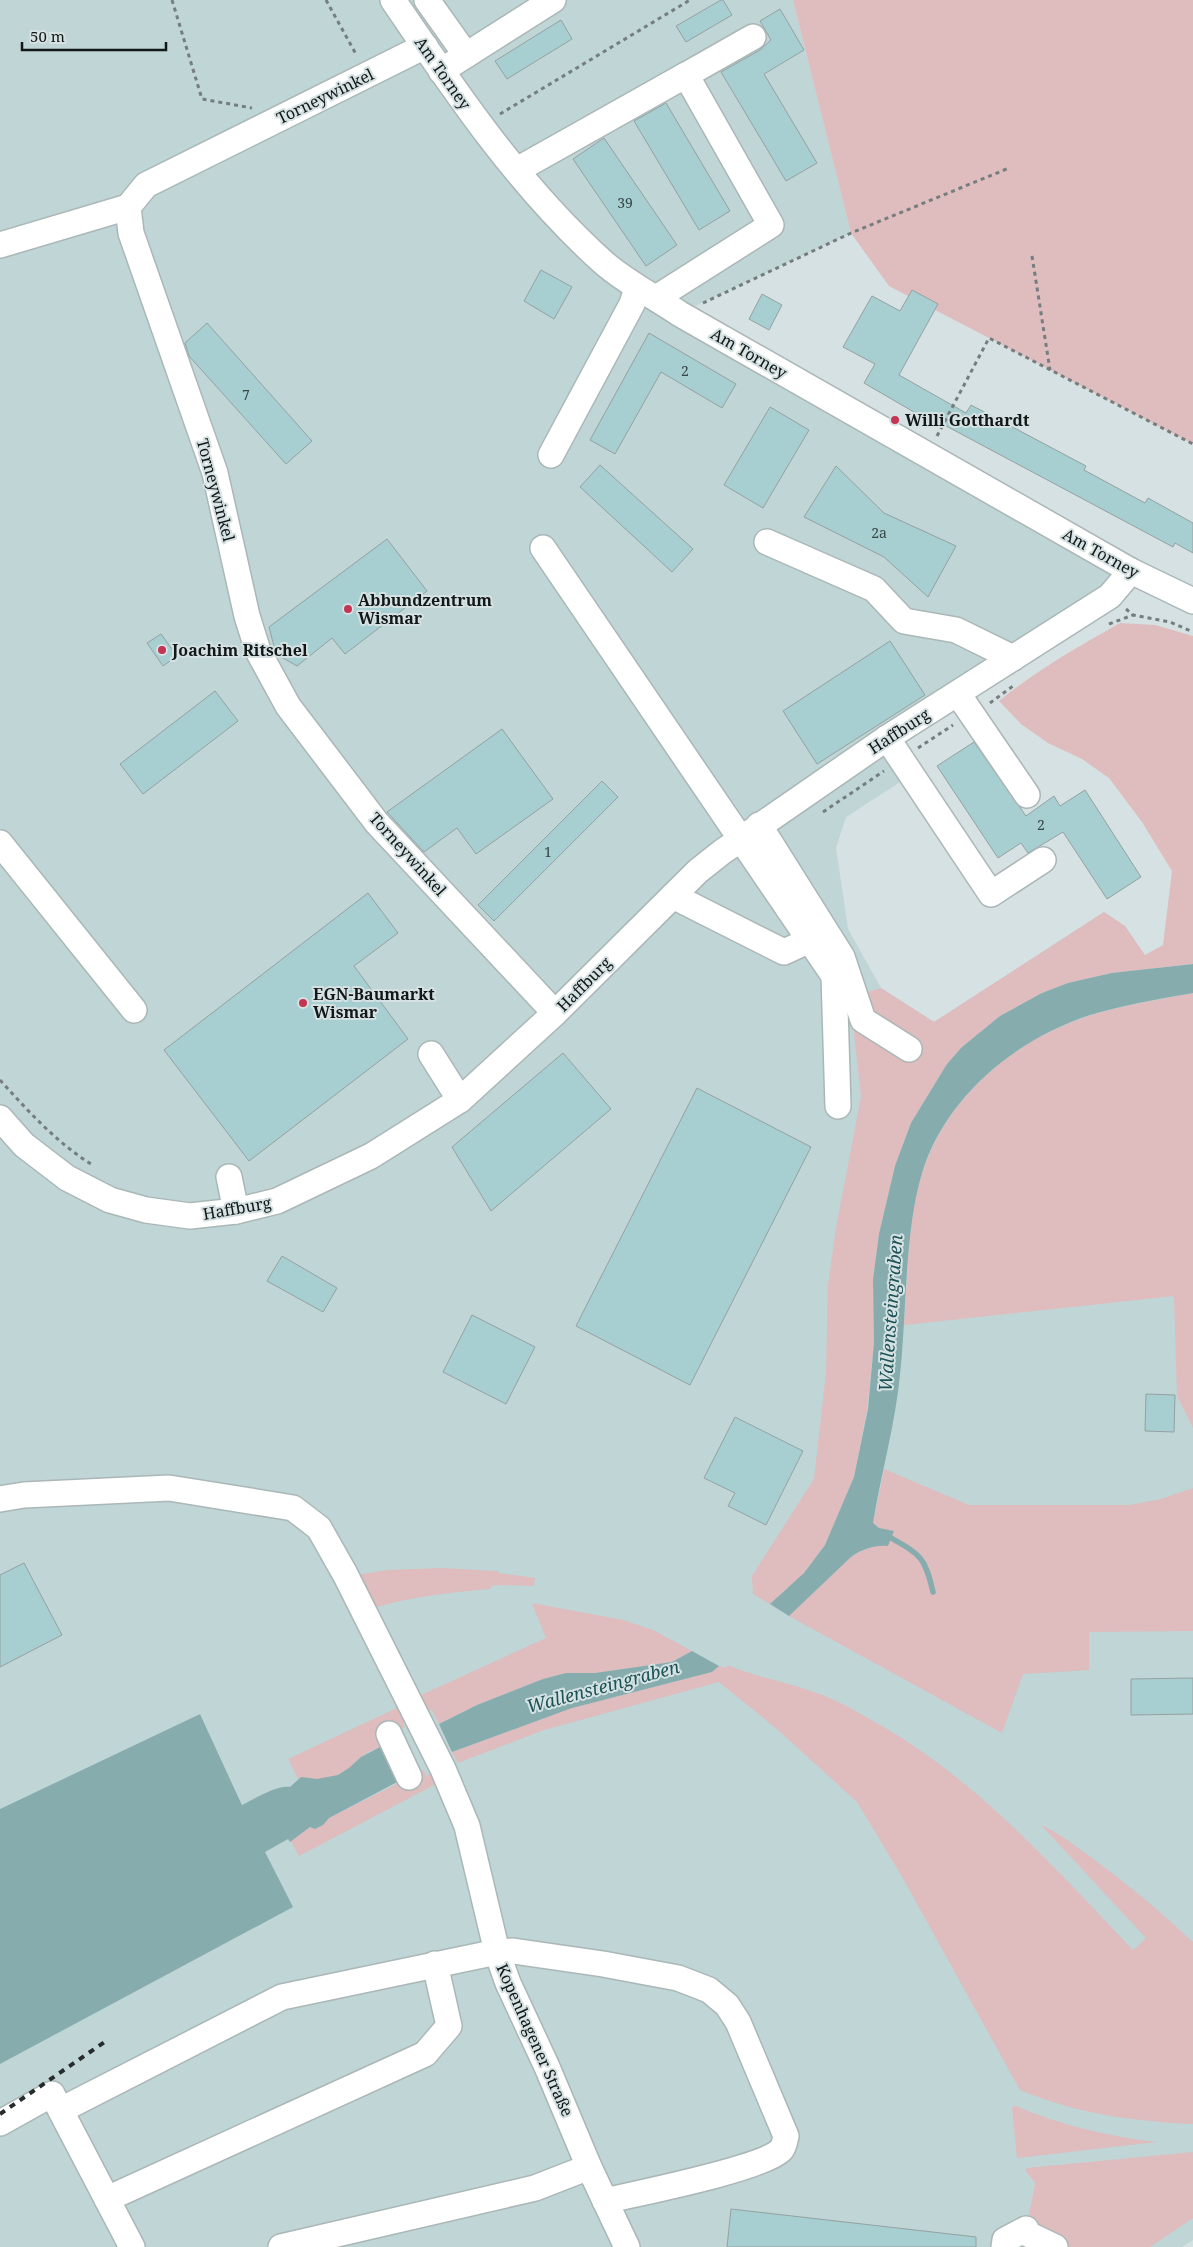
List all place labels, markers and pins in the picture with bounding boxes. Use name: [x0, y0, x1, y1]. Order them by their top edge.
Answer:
place label: Willi Gotthardt: [905, 409, 1030, 431]
marker: Willi Gotthardt: [889, 414, 901, 426]
place label: Abbundzentrum Wismar: [358, 589, 492, 629]
marker: Abbundzentrum Wismar: [342, 603, 354, 615]
place label: Joachim Ritschel: [171, 639, 308, 661]
marker: Joachim Ritschel: [156, 644, 168, 656]
place label: EGN-Baumarkt Wismar: [313, 983, 435, 1023]
marker: EGN-Baumarkt Wismar: [297, 997, 309, 1009]

